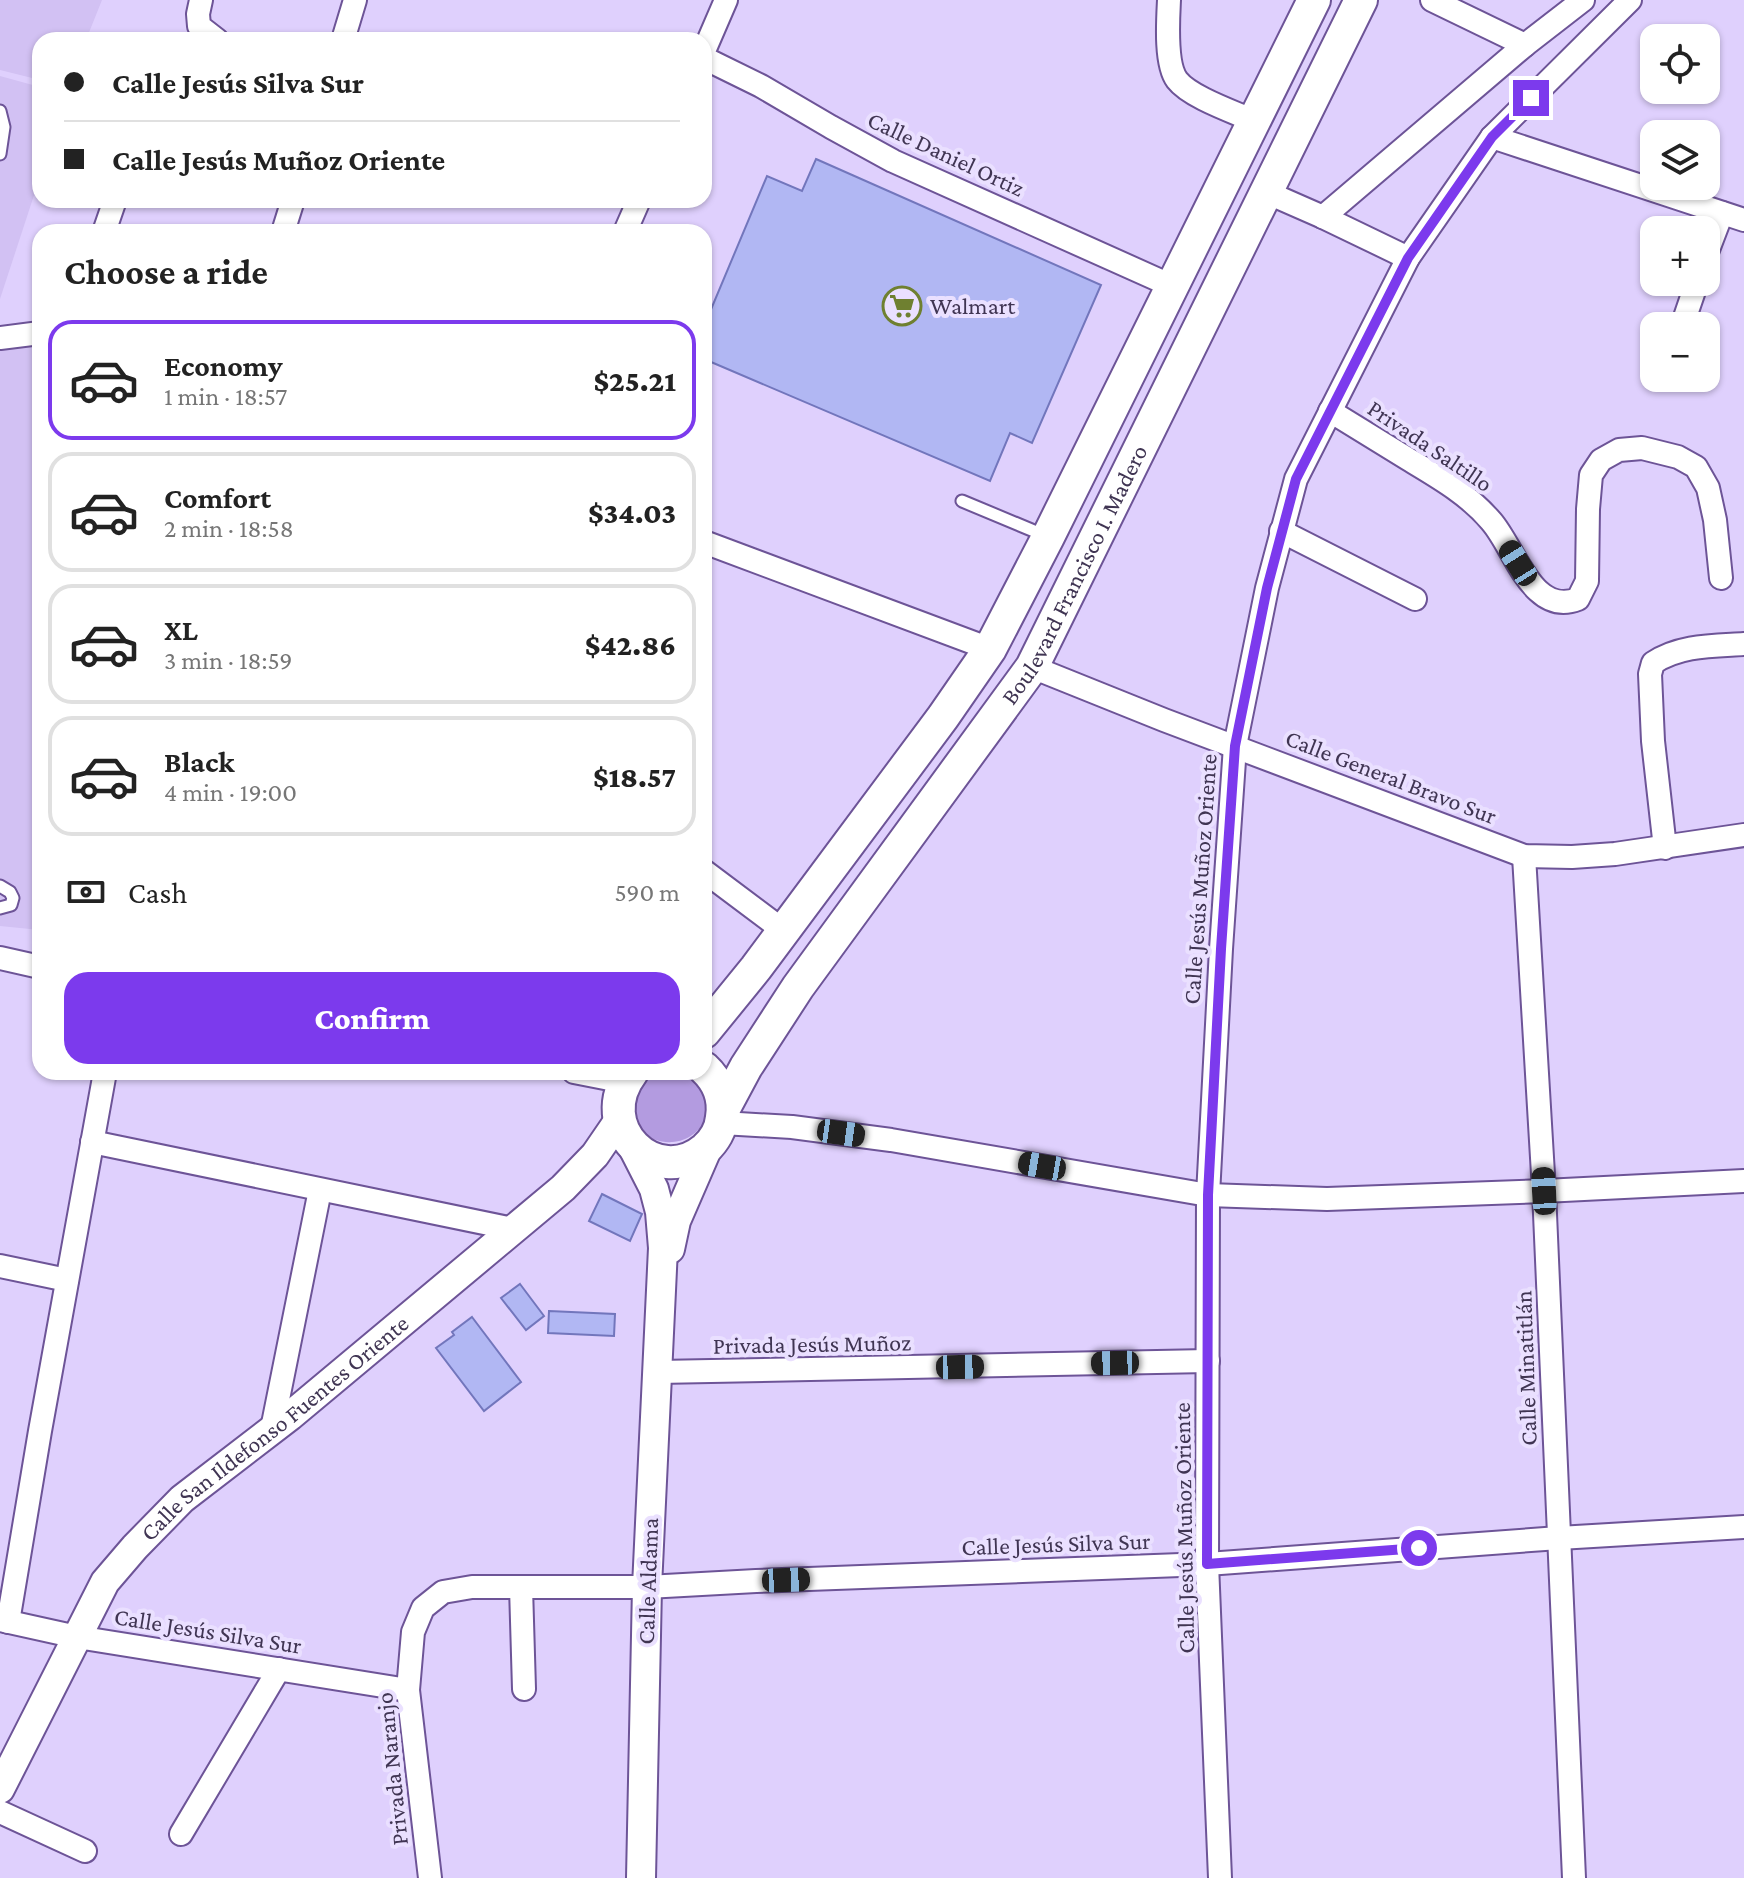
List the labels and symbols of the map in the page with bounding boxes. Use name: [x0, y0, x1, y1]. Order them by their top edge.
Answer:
route end: [1513, 80, 1549, 116]
street label: Calle Daniel Ortiz: [864, 106, 1029, 202]
supermarket icon: Walmart: [881, 285, 923, 327]
place label: Walmart: [930, 292, 1016, 319]
street label: Privada Saltillo: [1363, 394, 1498, 497]
street label: Boulevard Francisco I. Madero: [995, 440, 1152, 709]
car: [1495, 536, 1541, 590]
street label: Calle General Bravo Sur: [1282, 724, 1501, 829]
street label: Calle Jesús Muñoz Oriente: [1177, 753, 1222, 1005]
car: [816, 1118, 866, 1148]
car: [1016, 1150, 1068, 1182]
car: [1531, 1166, 1557, 1216]
street label: Calle Minatitlán: [1509, 1290, 1542, 1446]
street label: Calle San Ildefonso Fuentes Oriente: [135, 1309, 414, 1546]
street label: Privada Jesús Muñoz: [713, 1328, 911, 1359]
car: [1091, 1351, 1139, 1375]
car: [936, 1355, 984, 1379]
street label: Calle Jesús Muñoz Oriente: [1168, 1402, 1199, 1654]
street label: Calle Aldama: [632, 1517, 663, 1645]
street label: Calle Jesús Silva Sur: [961, 1527, 1152, 1560]
route start: [1401, 1530, 1437, 1566]
car: [762, 1567, 810, 1593]
street label: Calle Jesús Silva Sur: [112, 1602, 304, 1659]
street label: Privada Naranjo: [370, 1691, 413, 1847]

